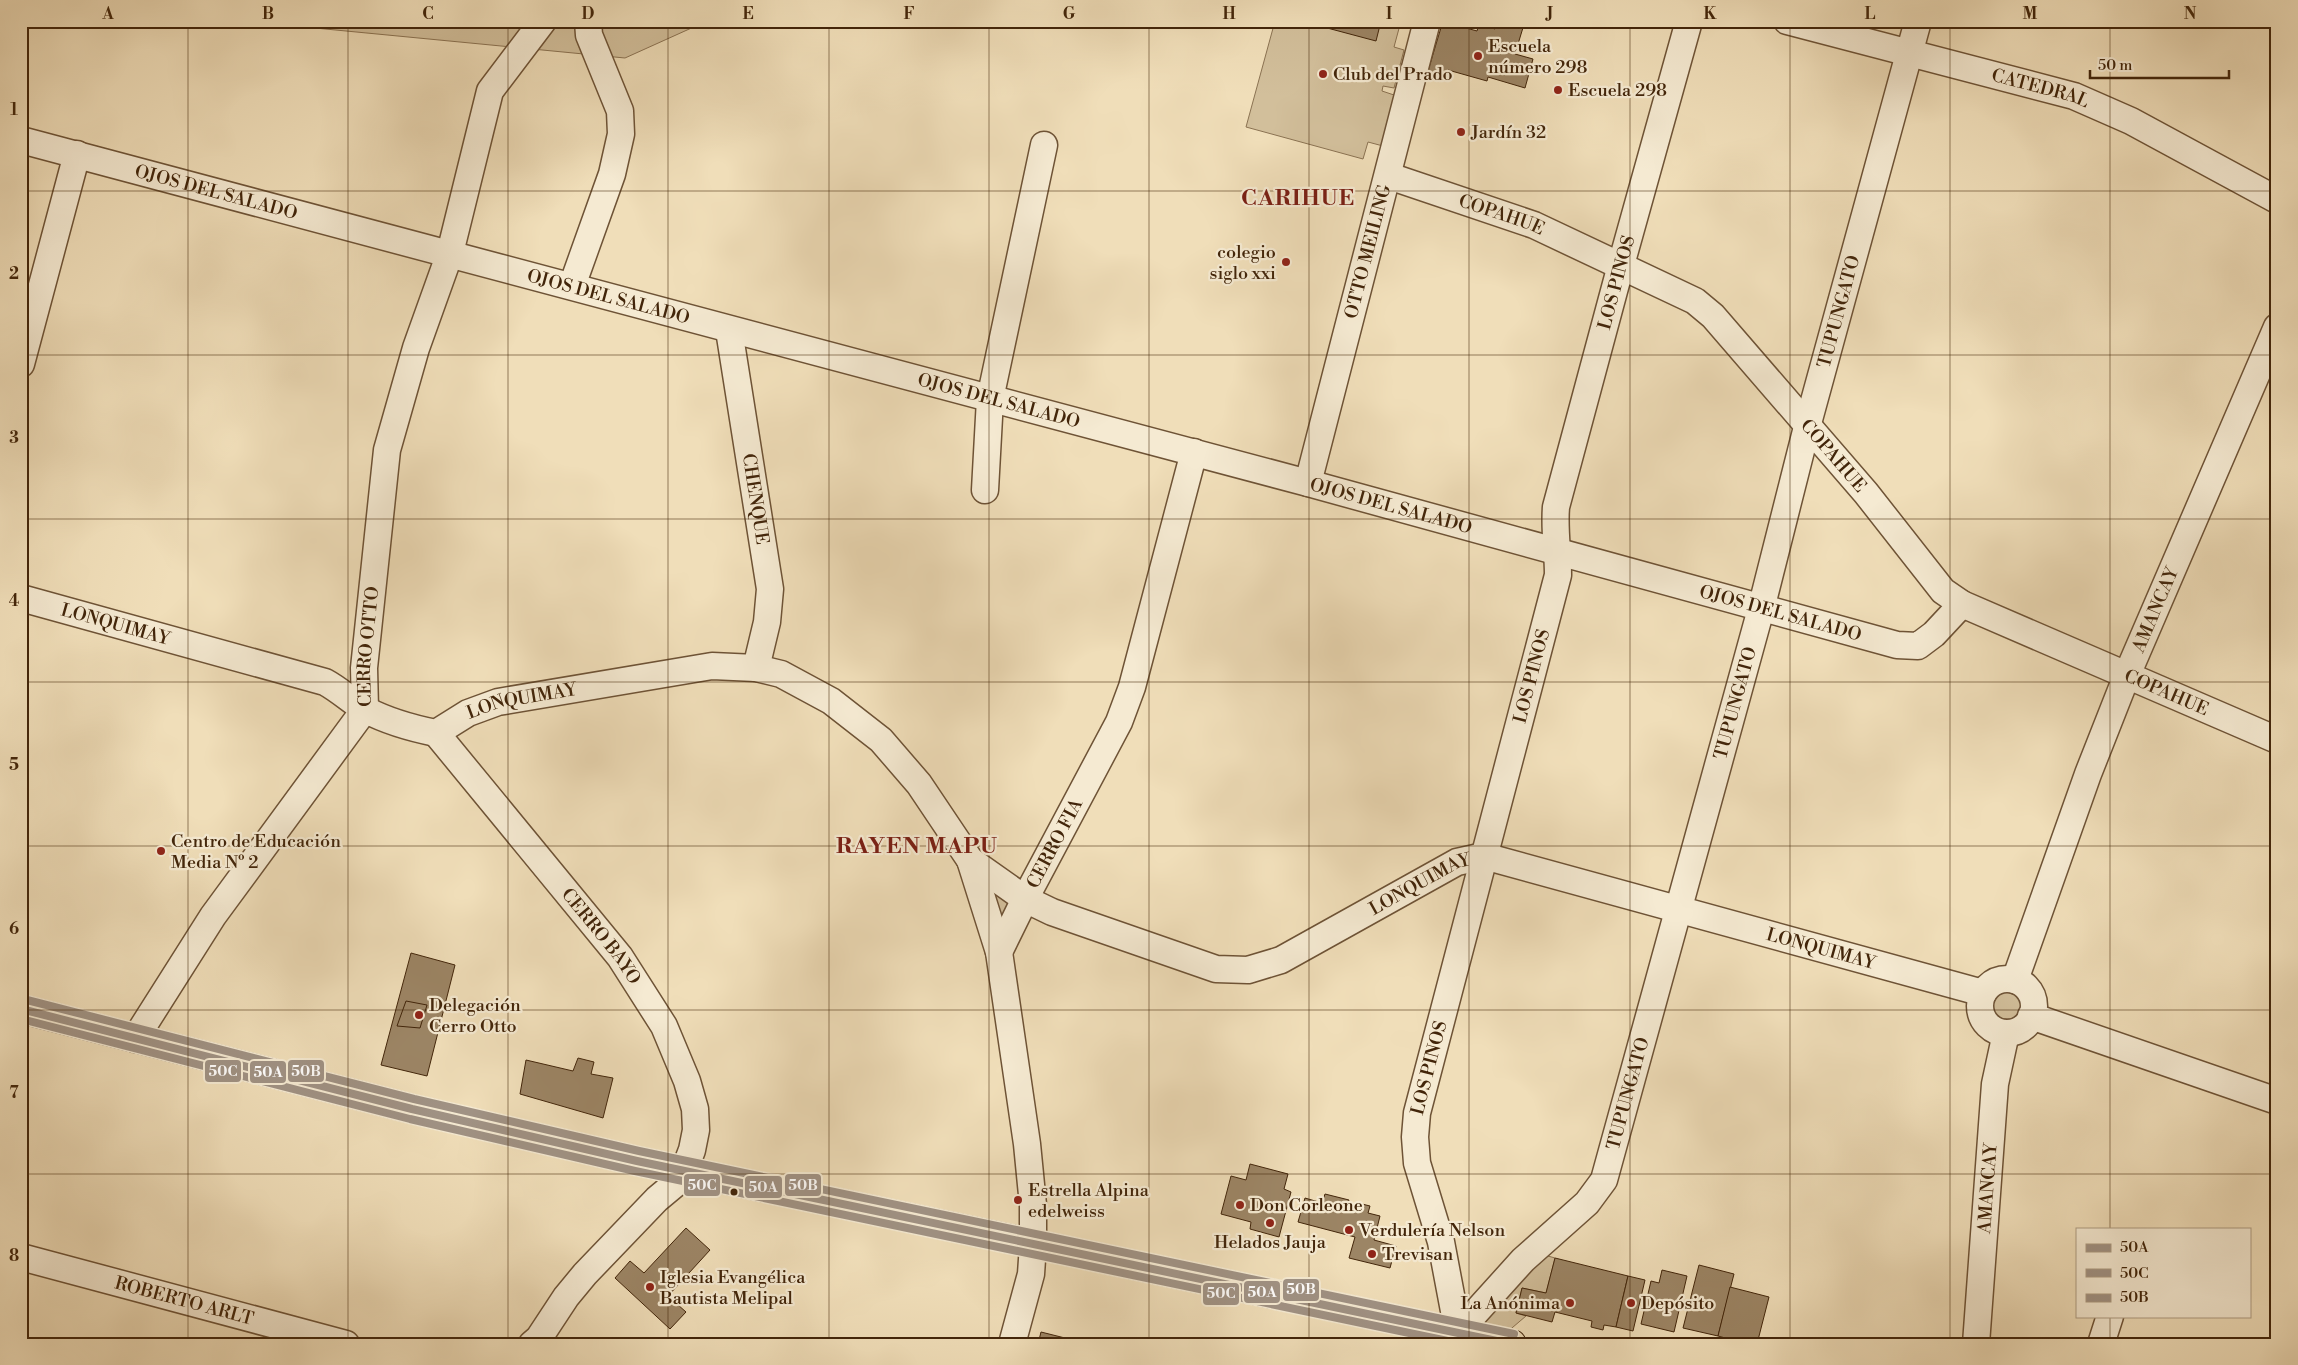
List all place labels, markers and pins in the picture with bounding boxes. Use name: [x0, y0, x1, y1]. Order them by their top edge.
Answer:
place label: Escuela número 298: [1488, 35, 1587, 79]
marker: Escuela número 298: [1472, 50, 1484, 62]
place label: Club del Prado: [1333, 63, 1453, 86]
marker: Club del Prado: [1317, 68, 1329, 80]
place label: Escuela 298: [1568, 79, 1667, 102]
marker: Escuela 298: [1552, 84, 1564, 96]
place label: Jardín 32: [1470, 121, 1546, 144]
marker: Jardín 32: [1455, 126, 1467, 138]
place label: colegio siglo xxi: [1210, 241, 1276, 285]
marker: colegio siglo xxi: [1280, 256, 1292, 268]
place label: Centro de Educación Media Nº 2: [171, 830, 341, 874]
marker: Centro de Educación Media Nº 2: [155, 845, 167, 857]
place label: Delegación Cerro Otto: [429, 994, 521, 1038]
marker: Delegación Cerro Otto: [413, 1009, 425, 1021]
place label: Estrella Alpina edelweiss: [1028, 1179, 1150, 1223]
unlabelled marker: [729, 1187, 739, 1197]
marker: Estrella Alpina edelweiss: [1012, 1194, 1024, 1206]
place label: Don Corleone: [1250, 1194, 1363, 1217]
marker: Don Corleone: [1234, 1199, 1246, 1211]
marker: Helados Jauja: [1264, 1217, 1276, 1229]
place label: Verdulería Nelson: [1358, 1219, 1505, 1242]
marker: Verdulería Nelson: [1343, 1224, 1355, 1236]
place label: Helados Jauja: [1214, 1231, 1327, 1254]
place label: Trevisan: [1382, 1243, 1453, 1266]
marker: Trevisan: [1366, 1248, 1378, 1260]
place label: Iglesia Evangélica Bautista Melipal: [659, 1266, 806, 1310]
marker: Iglesia Evangélica Bautista Melipal: [644, 1281, 656, 1293]
place label: La Anónima: [1461, 1292, 1561, 1315]
place label: Depósito: [1641, 1292, 1714, 1315]
marker: La Anónima: [1564, 1297, 1576, 1309]
marker: Depósito: [1625, 1297, 1637, 1309]

